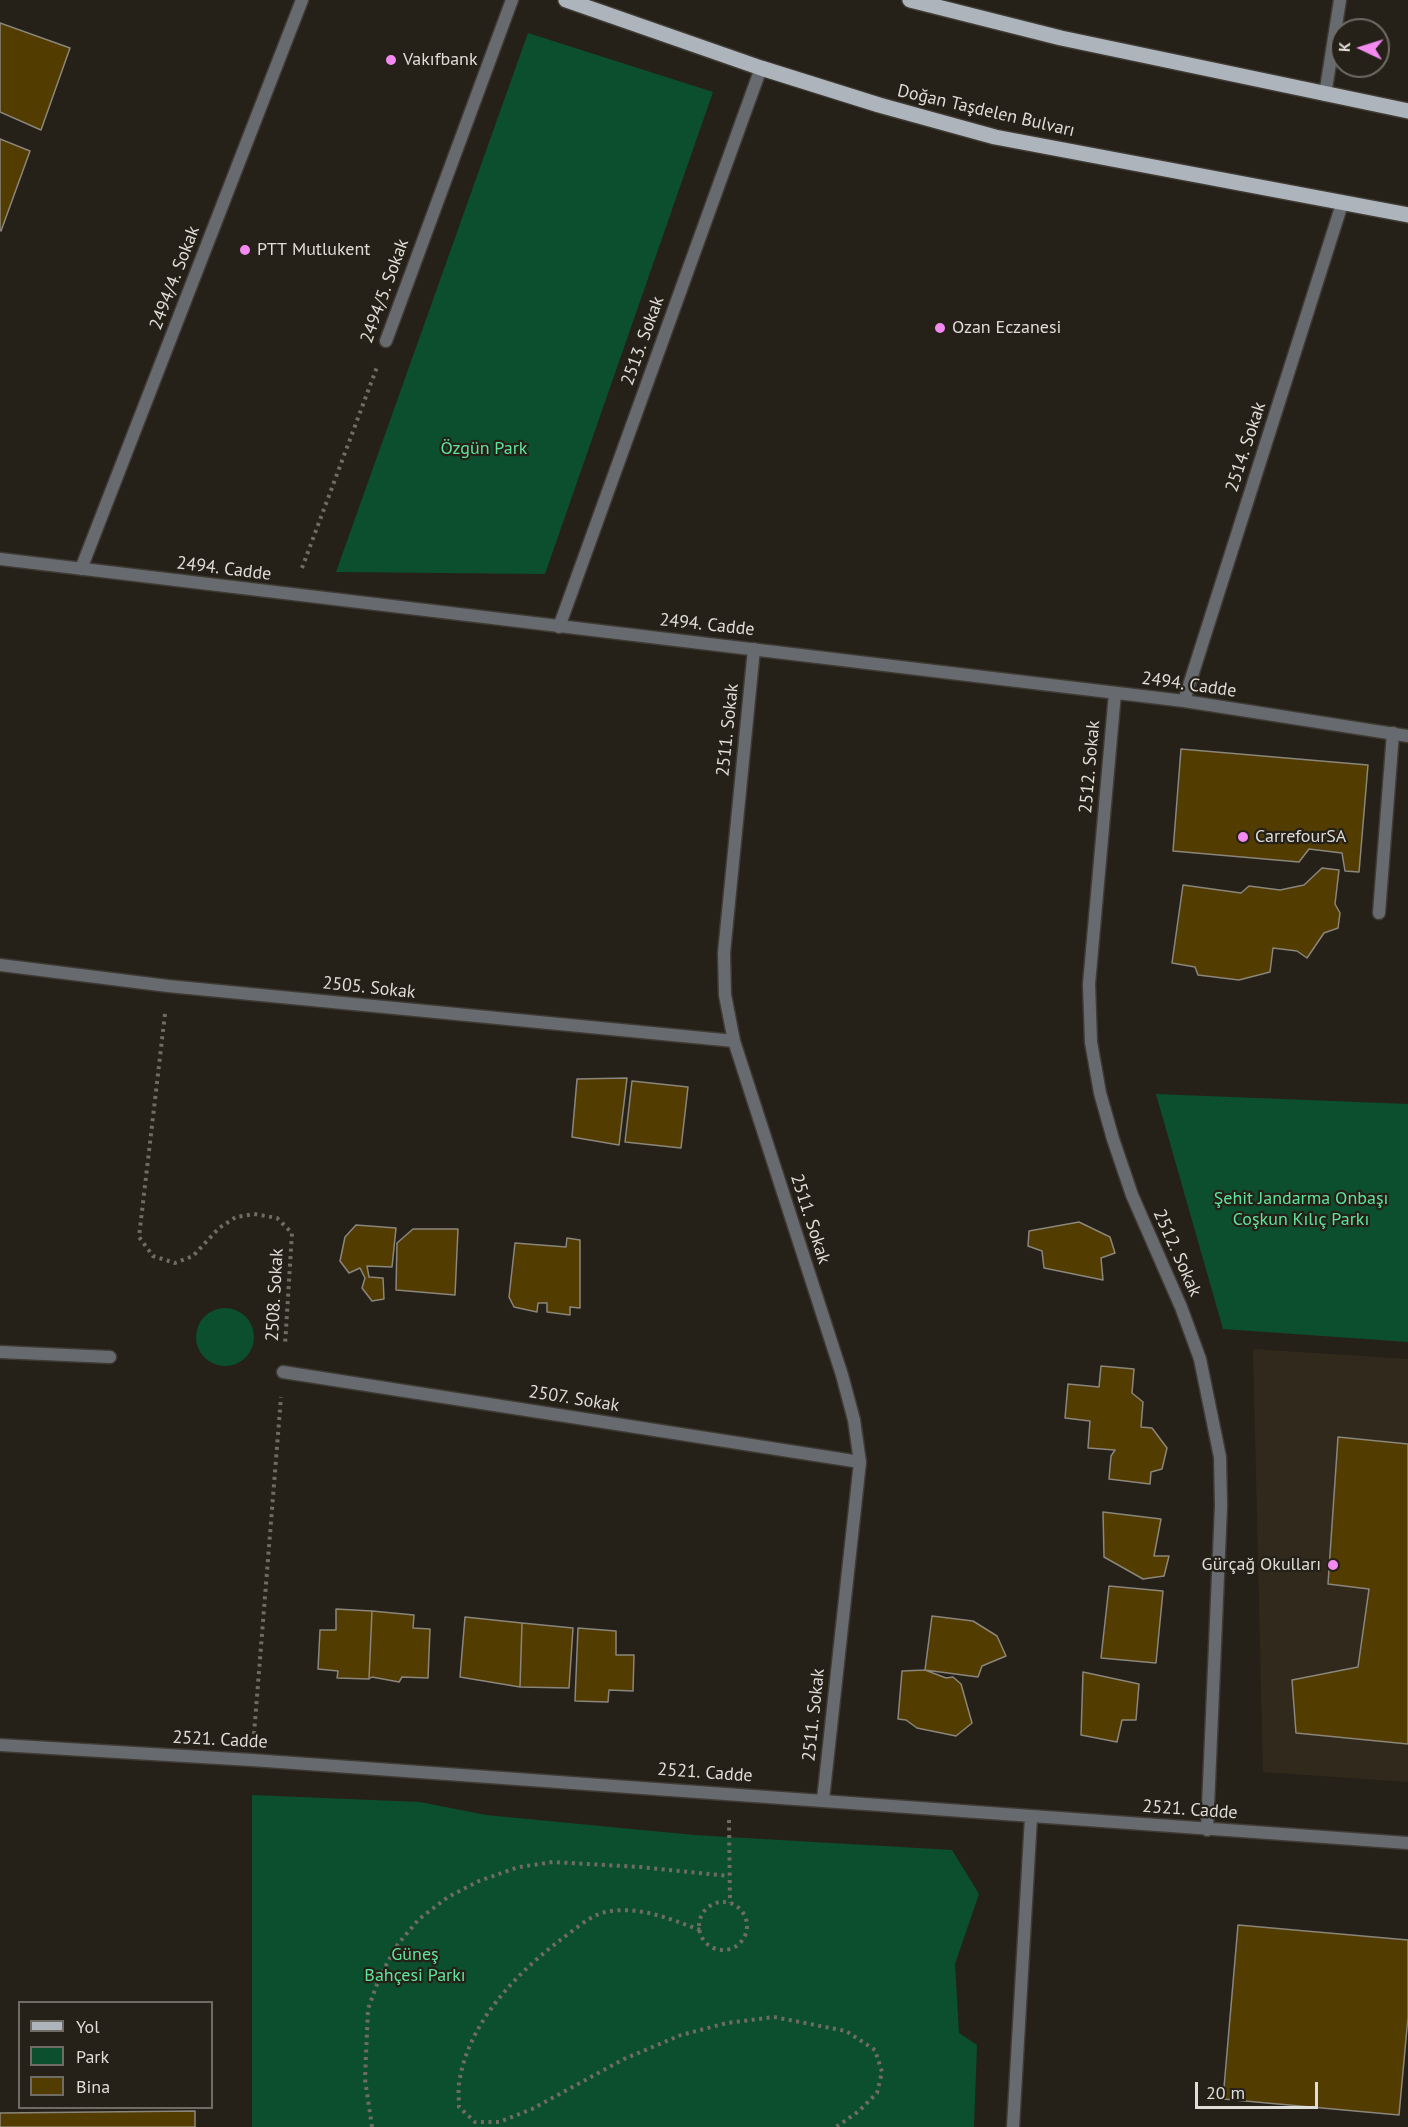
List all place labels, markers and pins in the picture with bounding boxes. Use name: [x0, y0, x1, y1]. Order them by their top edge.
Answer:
place label: Vakıfbank: [403, 49, 478, 71]
marker: Vakıfbank: [384, 53, 398, 67]
place label: PTT Mutlukent: [257, 239, 370, 261]
marker: PTT Mutlukent: [238, 243, 252, 257]
place label: Ozan Eczanesi: [952, 317, 1061, 339]
marker: Ozan Eczanesi: [933, 321, 947, 335]
place label: CarrefourSA: [1255, 826, 1346, 848]
marker: CarrefourSA: [1236, 830, 1250, 844]
place label: Gürçağ Okulları: [1202, 1554, 1321, 1576]
marker: Gürçağ Okulları: [1326, 1558, 1340, 1572]

